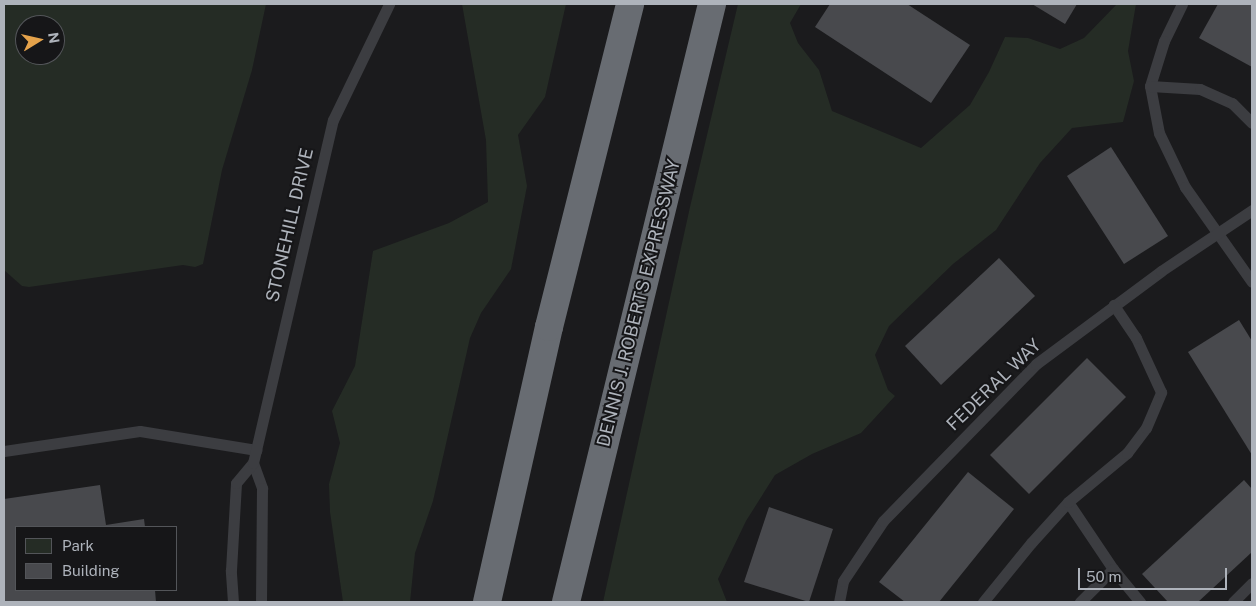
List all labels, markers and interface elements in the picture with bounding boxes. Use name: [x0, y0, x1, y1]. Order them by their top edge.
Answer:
north arrow: [15, 15, 65, 65]
text: N: [45, 31, 63, 44]
street label: STONEHILL DRIVE: [262, 146, 318, 304]
street label: DENNIS J. ROBERTS EXPRESSWAY: [593, 157, 685, 449]
street label: FEDERAL WAY: [942, 335, 1046, 435]
legend: [15, 526, 178, 591]
text: Park: [62, 537, 94, 554]
scale bar: [1081, 558, 1230, 590]
text: Building: [62, 562, 120, 579]
text: 50 m: [1086, 568, 1121, 585]

